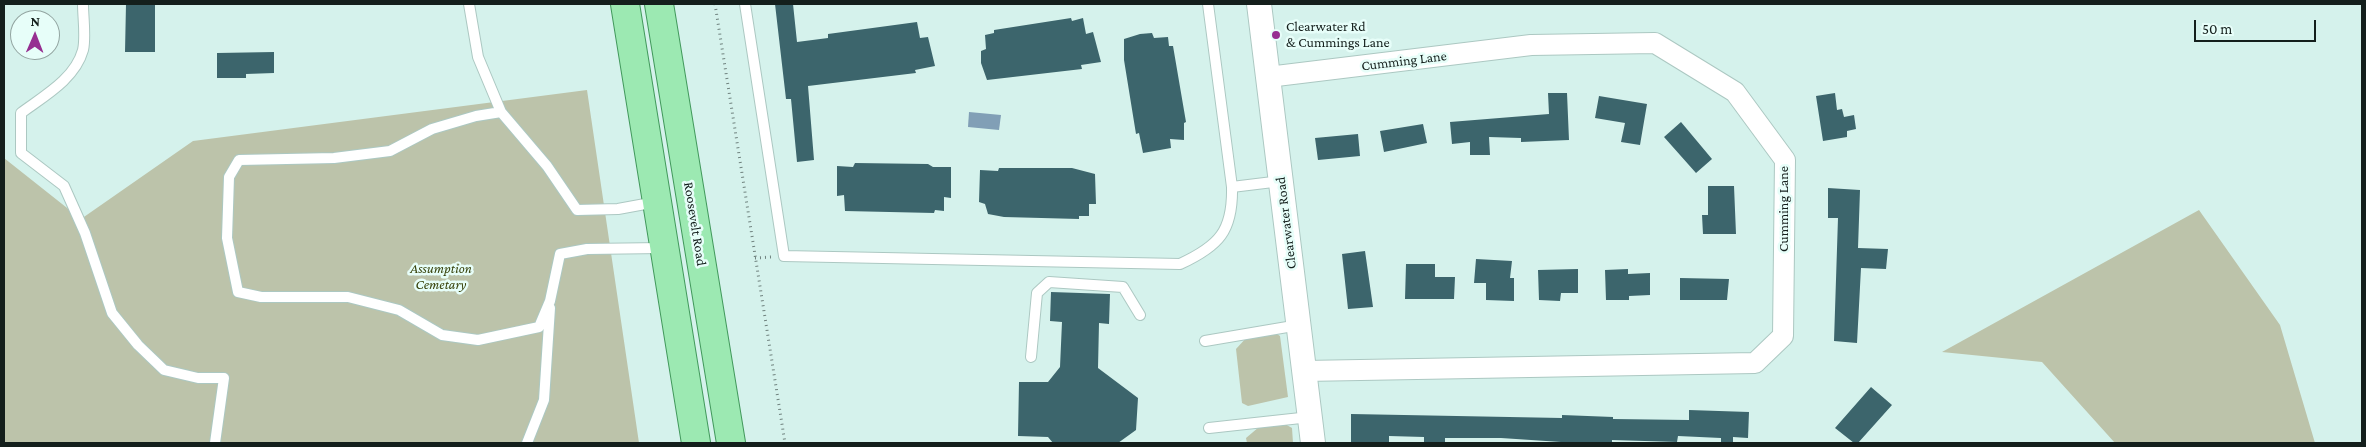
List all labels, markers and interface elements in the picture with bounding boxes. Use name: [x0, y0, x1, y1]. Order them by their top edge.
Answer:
north arrow: [10, 10, 60, 60]
scale bar: [2196, 10, 2318, 42]
text: N: [30, 13, 40, 29]
place label: Clearwater Rd & Cummings Lane: [1286, 19, 1390, 52]
text: 50 m: [2202, 21, 2232, 37]
marker: Clearwater Rd & Cummings Lane: [1270, 29, 1282, 41]
street label: Cumming Lane: [1360, 47, 1448, 75]
street label: Cumming Lane: [1776, 166, 1792, 252]
street label: Clearwater Road: [1272, 176, 1300, 270]
street label: Roosevelt Road: [680, 181, 710, 267]
park label: Assumption Cemetary: [410, 261, 472, 294]

